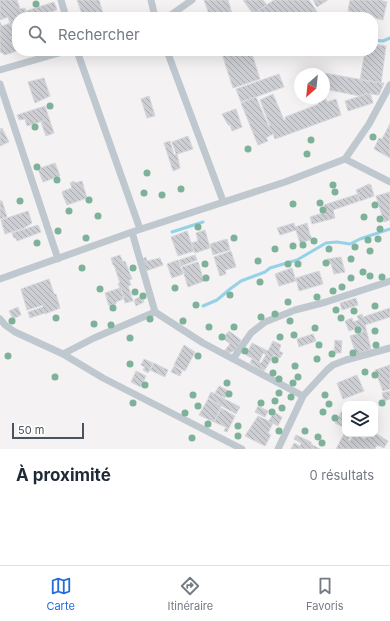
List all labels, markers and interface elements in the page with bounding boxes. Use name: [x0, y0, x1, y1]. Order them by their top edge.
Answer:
search box: [12, 12, 378, 56]
icon: search: [26, 23, 48, 45]
text: Rechercher: [58, 25, 140, 44]
north arrow: [294, 68, 330, 104]
map controls: [342, 401, 378, 437]
button: layers: [342, 401, 378, 437]
scale bar: [12, 421, 84, 440]
text: 50 m: [18, 423, 44, 437]
text: À proximité: [16, 465, 111, 485]
text: 0 résultats: [309, 467, 374, 483]
tab: Carte: [46, 575, 75, 613]
tab: Itinéraire: [168, 575, 213, 613]
tab: Favoris: [306, 575, 344, 613]

